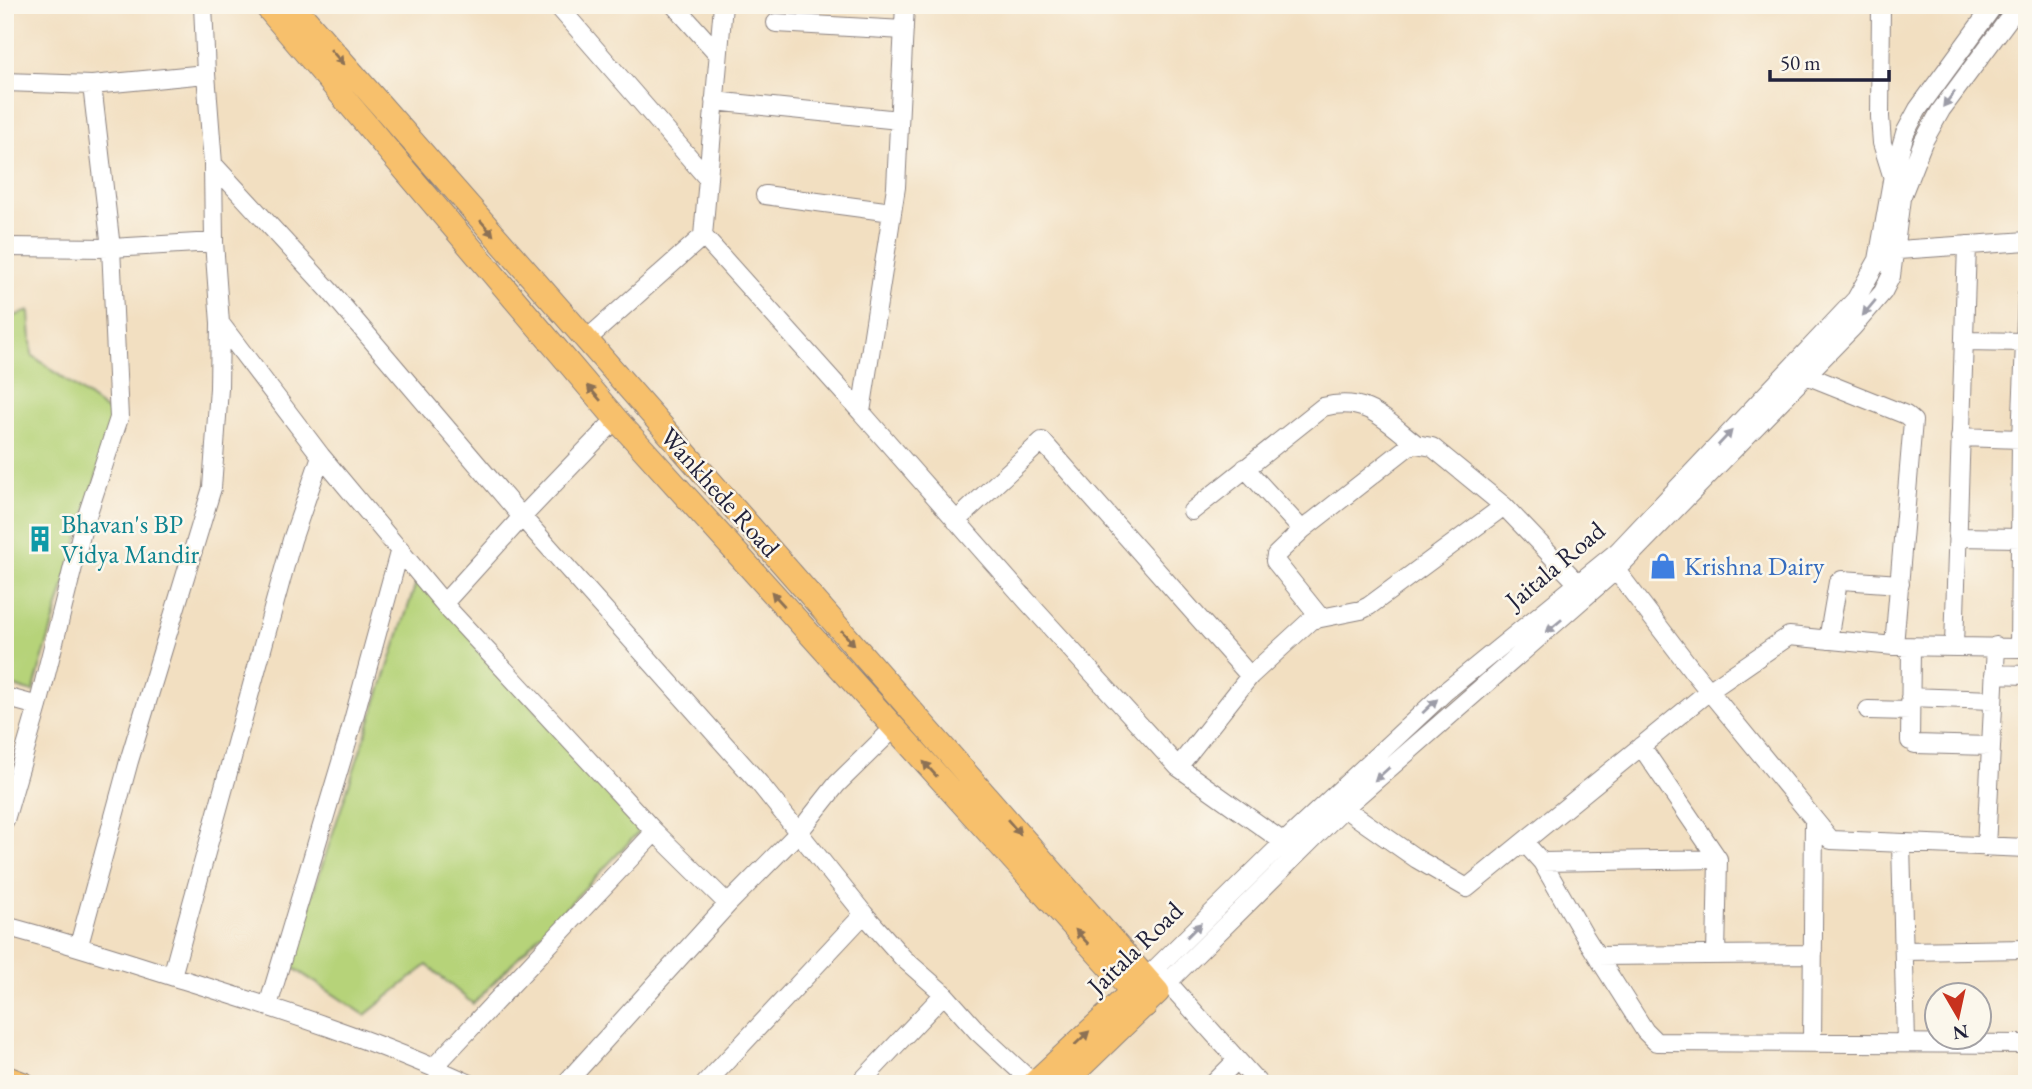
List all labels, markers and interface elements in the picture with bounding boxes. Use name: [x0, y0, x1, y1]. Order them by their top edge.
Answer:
scale bar: [1770, 38, 1888, 82]
one-way arrow: [329, 48, 345, 65]
text: 50 m: [1780, 49, 1821, 76]
one-way arrow: [1942, 90, 1956, 109]
one-way arrow: [479, 219, 495, 237]
one-way arrow: [1861, 299, 1877, 317]
one-way arrow: [586, 384, 602, 402]
street label: Wankhede Road: [653, 420, 788, 565]
one-way arrow: [1716, 430, 1732, 447]
place label: Bhavan's BP Vidya Mandir: [61, 507, 200, 571]
street label: Jaitala Road: [1496, 513, 1613, 618]
building icon: Bhavan's BP Vidya Mandir: [25, 524, 55, 554]
place label: Krishna Dairy: [1684, 549, 1825, 583]
shop icon: Krishna Dairy: [1648, 551, 1678, 581]
one-way arrow: [771, 591, 786, 608]
one-way arrow: [1545, 618, 1563, 633]
one-way arrow: [840, 629, 856, 647]
one-way arrow: [1421, 698, 1439, 714]
one-way arrow: [922, 761, 938, 778]
one-way arrow: [1373, 766, 1390, 781]
one-way arrow: [1006, 819, 1021, 836]
street label: Jaitala Road: [1078, 893, 1191, 1003]
one-way arrow: [1186, 922, 1203, 939]
one-way arrow: [1075, 929, 1091, 946]
north arrow: [1924, 981, 1994, 1050]
text: N: [1950, 1019, 1970, 1046]
one-way arrow: [1073, 1030, 1090, 1046]

